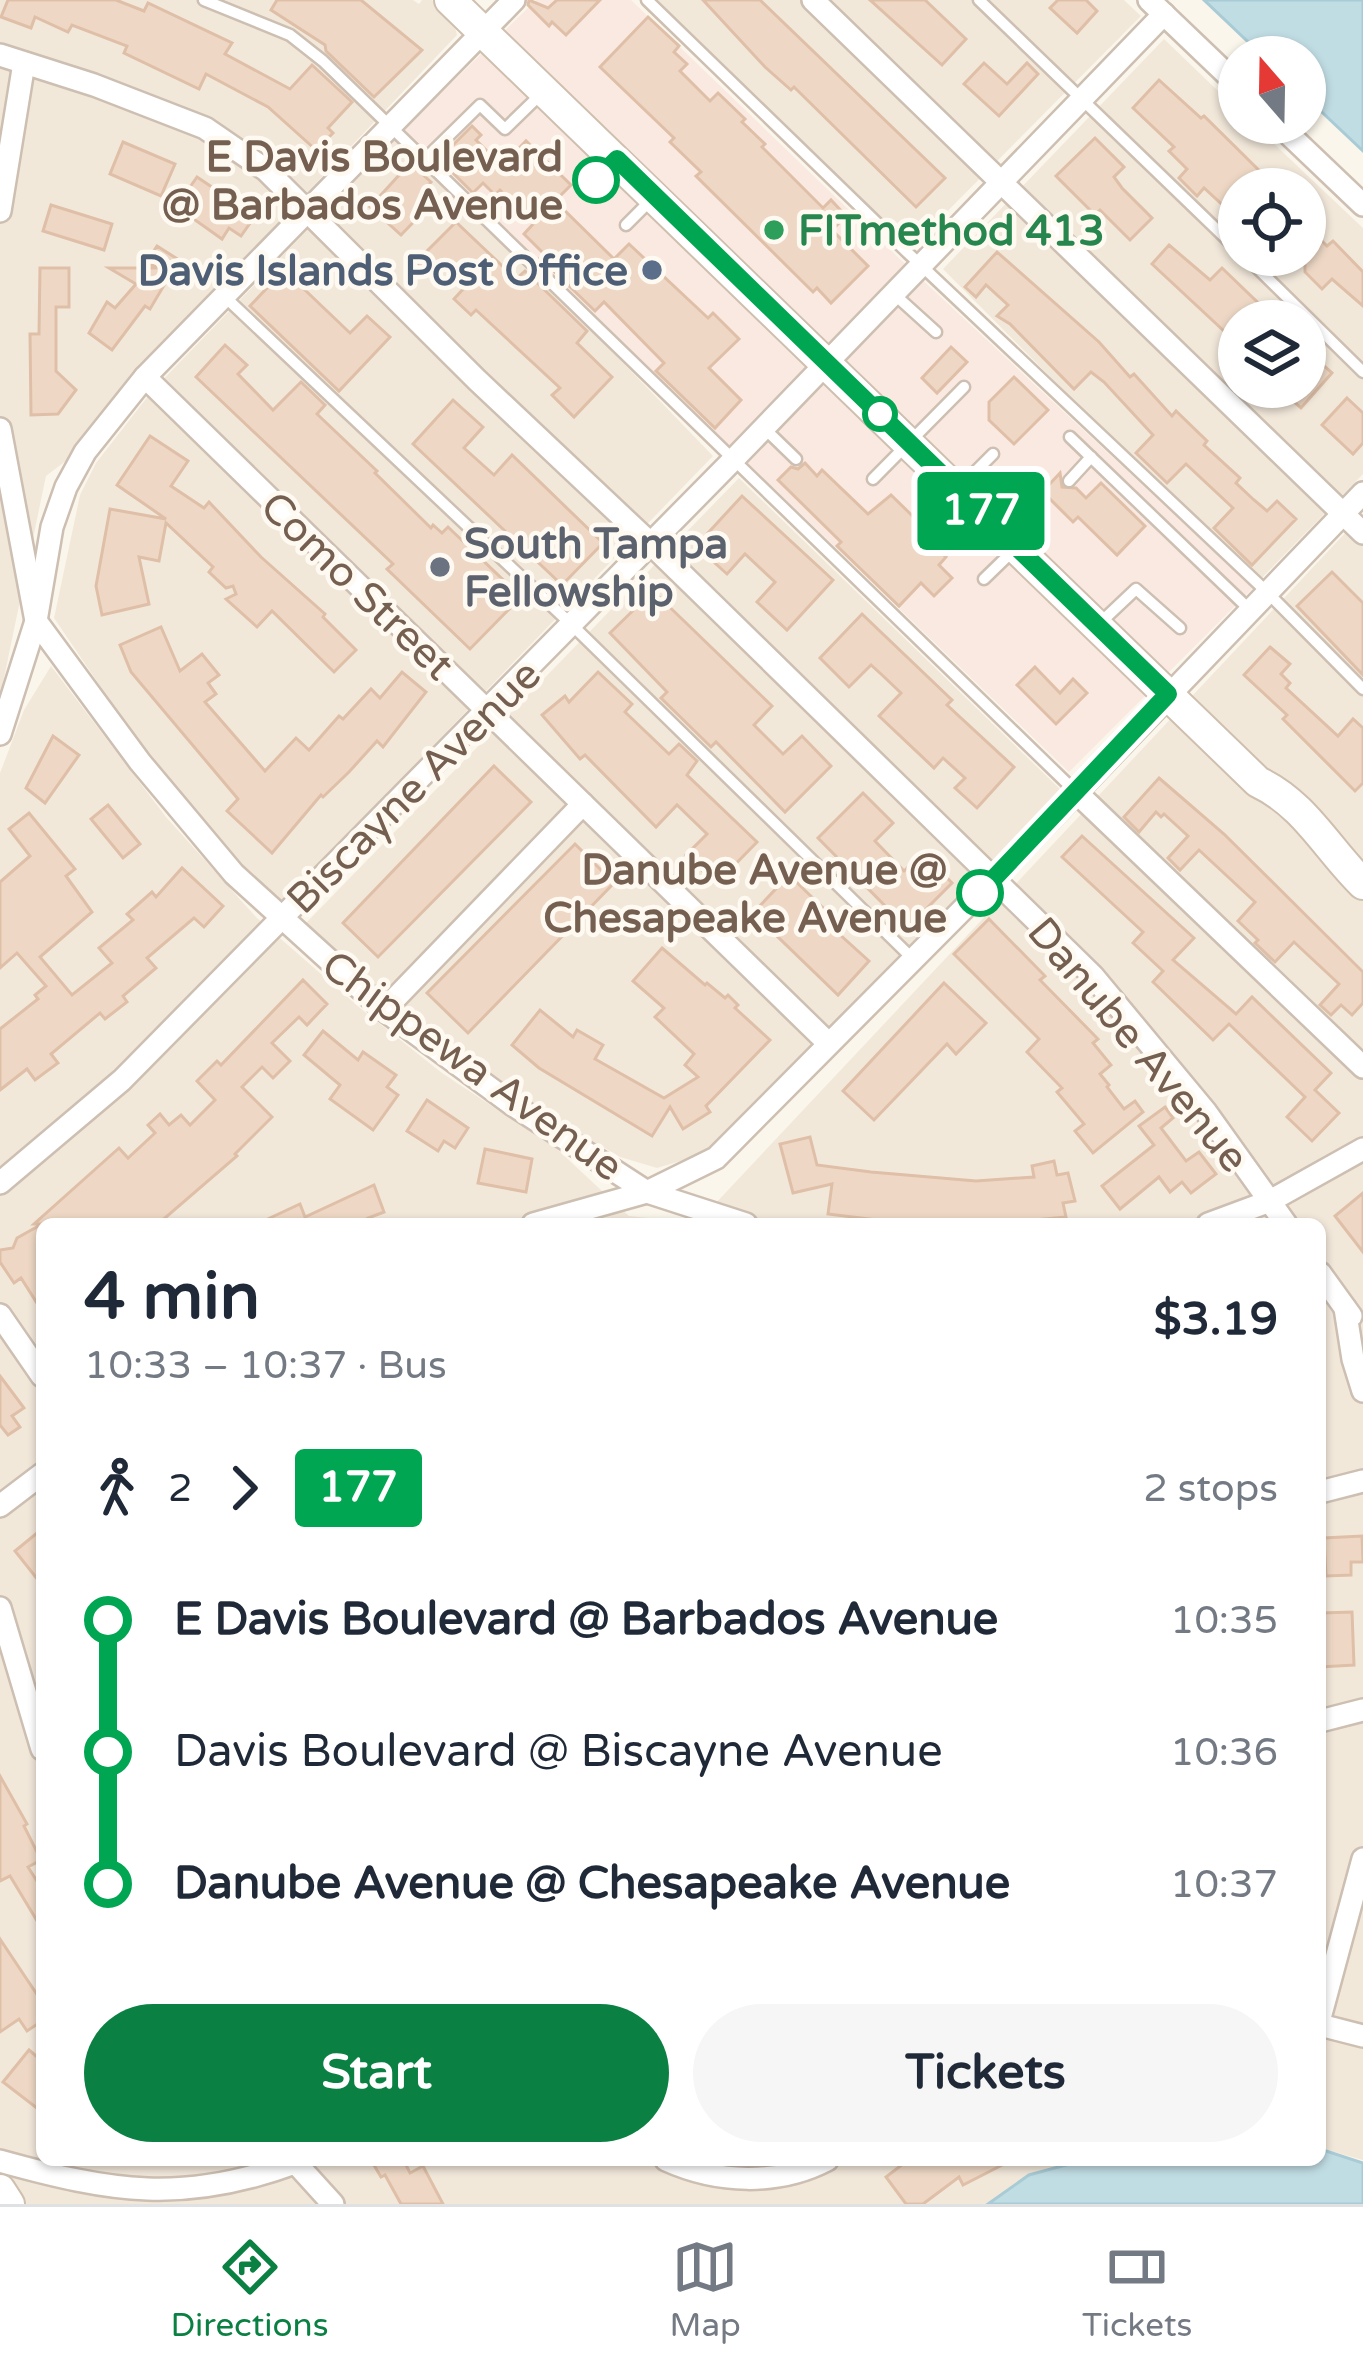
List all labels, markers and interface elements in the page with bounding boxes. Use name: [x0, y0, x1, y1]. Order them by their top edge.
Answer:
north arrow: [1218, 36, 1326, 144]
map controls: [1218, 36, 1326, 408]
place label: E Davis Boulevard @ Barbados Avenue: [162, 132, 563, 231]
marker: E Davis Boulevard @ Barbados Avenue: [574, 158, 618, 202]
button: locate: [1218, 168, 1326, 276]
place label: FITmethod 413: [798, 206, 1105, 257]
marker: FITmethod 413: [761, 217, 787, 243]
place label: Davis Islands Post Office: [137, 246, 628, 297]
marker: Davis Islands Post Office: [639, 257, 665, 283]
button: layers: [1218, 300, 1326, 408]
unlabelled marker: [864, 398, 896, 430]
line badge: 177: [912, 472, 1050, 550]
street label: Como Street: [250, 481, 464, 691]
text: 177: [941, 485, 1021, 536]
place label: South Tampa Fellowship: [464, 519, 728, 618]
marker: South Tampa Fellowship: [427, 554, 453, 580]
street label: Biscayne Avenue: [276, 649, 552, 925]
place label: Danube Avenue @ Chesapeake Avenue: [543, 845, 947, 944]
marker: Danube Avenue @ Chesapeake Avenue: [958, 871, 1002, 915]
street label: Danube Avenue: [1016, 907, 1259, 1183]
street label: Chippewa Avenue: [312, 940, 633, 1193]
text: 4 min: [84, 1257, 260, 1337]
text: $3.19: [1154, 1293, 1278, 1347]
text: 10:33 – 10:37 · Bus: [84, 1342, 447, 1389]
icon: walk: [84, 1455, 150, 1521]
icon: forward: [211, 1455, 277, 1521]
text: 177: [319, 1462, 398, 1513]
text: 2: [168, 1465, 193, 1512]
text: 2 stops: [1143, 1465, 1278, 1512]
text: E Davis Boulevard @ Barbados Avenue: [174, 1593, 998, 1647]
text: 10:35: [1170, 1597, 1278, 1644]
text: Davis Boulevard @ Biscayne Avenue: [174, 1725, 943, 1779]
text: 10:36: [1170, 1729, 1278, 1776]
text: Danube Avenue @ Chesapeake Avenue: [174, 1857, 1010, 1911]
text: 10:37: [1170, 1861, 1278, 1908]
button: Start: [84, 2004, 669, 2142]
button: Tickets: [693, 2004, 1278, 2142]
tab: Directions: [171, 2234, 328, 2345]
tab: Map: [670, 2234, 741, 2345]
tab: Tickets: [1082, 2234, 1192, 2345]

